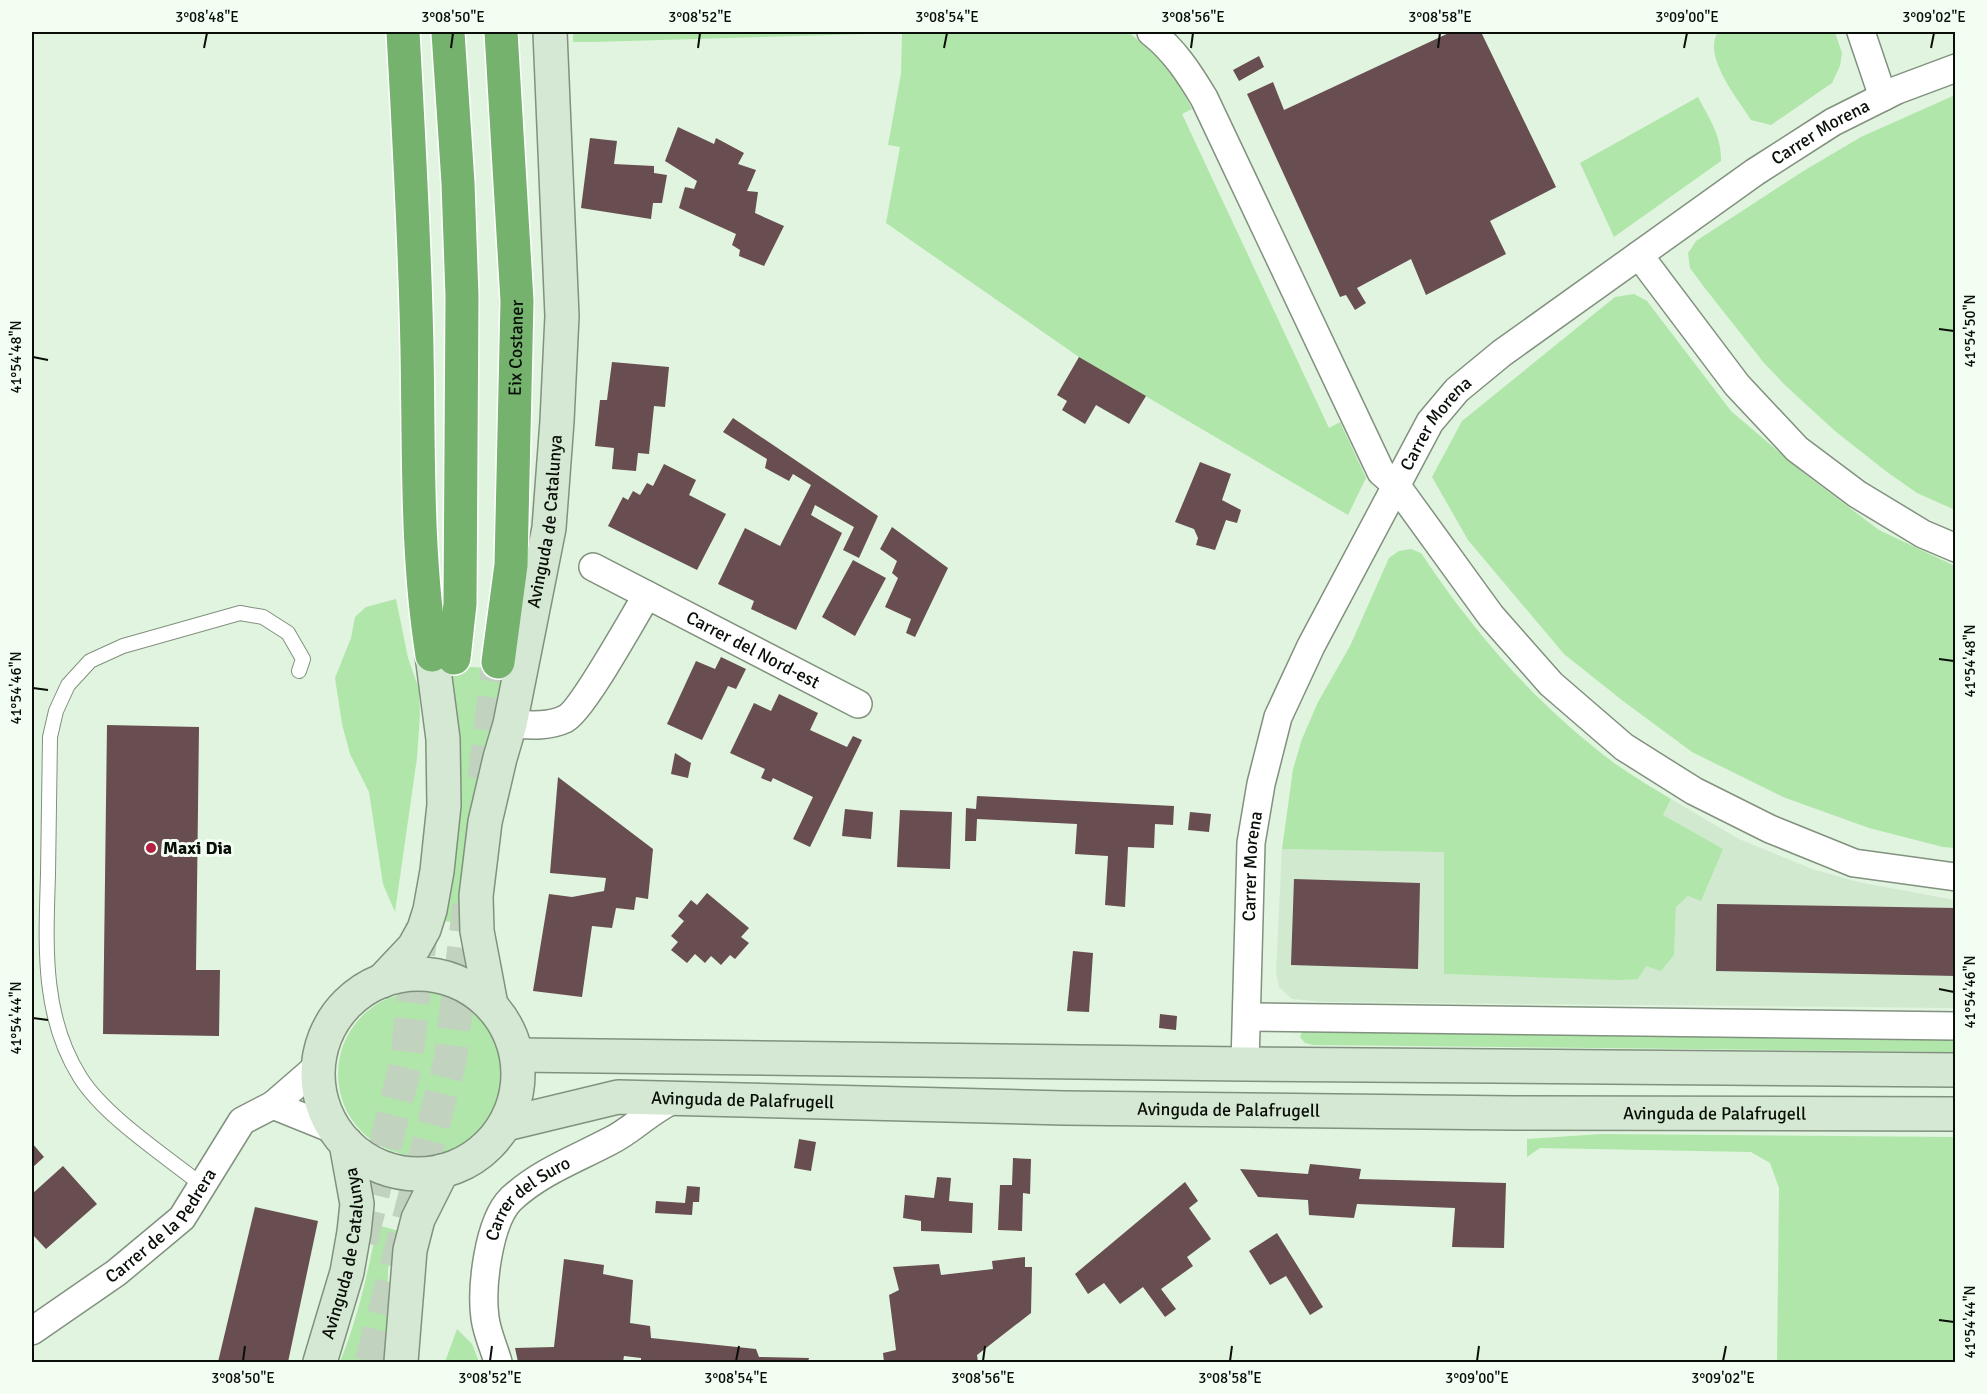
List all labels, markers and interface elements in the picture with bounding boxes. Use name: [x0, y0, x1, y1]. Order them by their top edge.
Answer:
text: 3°08'48"E: [175, 8, 239, 26]
text: 3°08'50"E: [421, 8, 485, 26]
text: 3°08'52"E: [668, 8, 732, 26]
text: 3°08'54"E: [915, 8, 979, 26]
text: 3°08'56"E: [1161, 8, 1225, 26]
text: 3°08'58"E: [1408, 8, 1472, 26]
text: 3°09'00"E: [1655, 8, 1719, 26]
text: 3°09'02"E: [1902, 8, 1966, 26]
street label: Carrer Morena: [1767, 95, 1873, 170]
text: 41°54'50"N: [1961, 294, 1979, 368]
street label: Eix Costaner: [504, 299, 528, 396]
text: 41°54'48"N: [7, 320, 25, 394]
street label: Carrer Morena: [1395, 372, 1476, 474]
street label: Avinguda de Catalunya: [522, 434, 567, 610]
street label: Carrer del Nord-est: [682, 606, 823, 693]
text: 41°54'48"N: [1961, 624, 1979, 698]
text: 41°54'46"N: [7, 651, 25, 725]
street label: Carrer Morena: [1238, 809, 1267, 922]
place label: Maxi Dia: [163, 837, 232, 859]
marker: Maxi Dia: [144, 841, 158, 855]
text: 41°54'46"N: [1961, 955, 1979, 1029]
text: 41°54'44"N: [7, 981, 25, 1055]
street label: Avinguda de Palafrugell: [651, 1087, 835, 1113]
street label: Avinguda de Palafrugell: [1137, 1098, 1320, 1122]
street label: Avinguda de Palafrugell: [1623, 1102, 1806, 1125]
street label: Carrer del Suro: [481, 1152, 574, 1243]
street label: Carrer de la Pedrera: [101, 1164, 221, 1288]
street label: Avinguda de Catalunya: [317, 1166, 368, 1342]
text: 41°54'44"N: [1961, 1285, 1979, 1359]
text: 3°08'50"E: [211, 1369, 275, 1387]
text: 3°08'52"E: [458, 1369, 522, 1387]
text: 3°08'54"E: [704, 1369, 768, 1387]
text: 3°08'56"E: [951, 1369, 1015, 1387]
text: 3°08'58"E: [1198, 1369, 1262, 1387]
text: 3°09'00"E: [1445, 1369, 1509, 1387]
text: 3°09'02"E: [1691, 1369, 1755, 1387]

